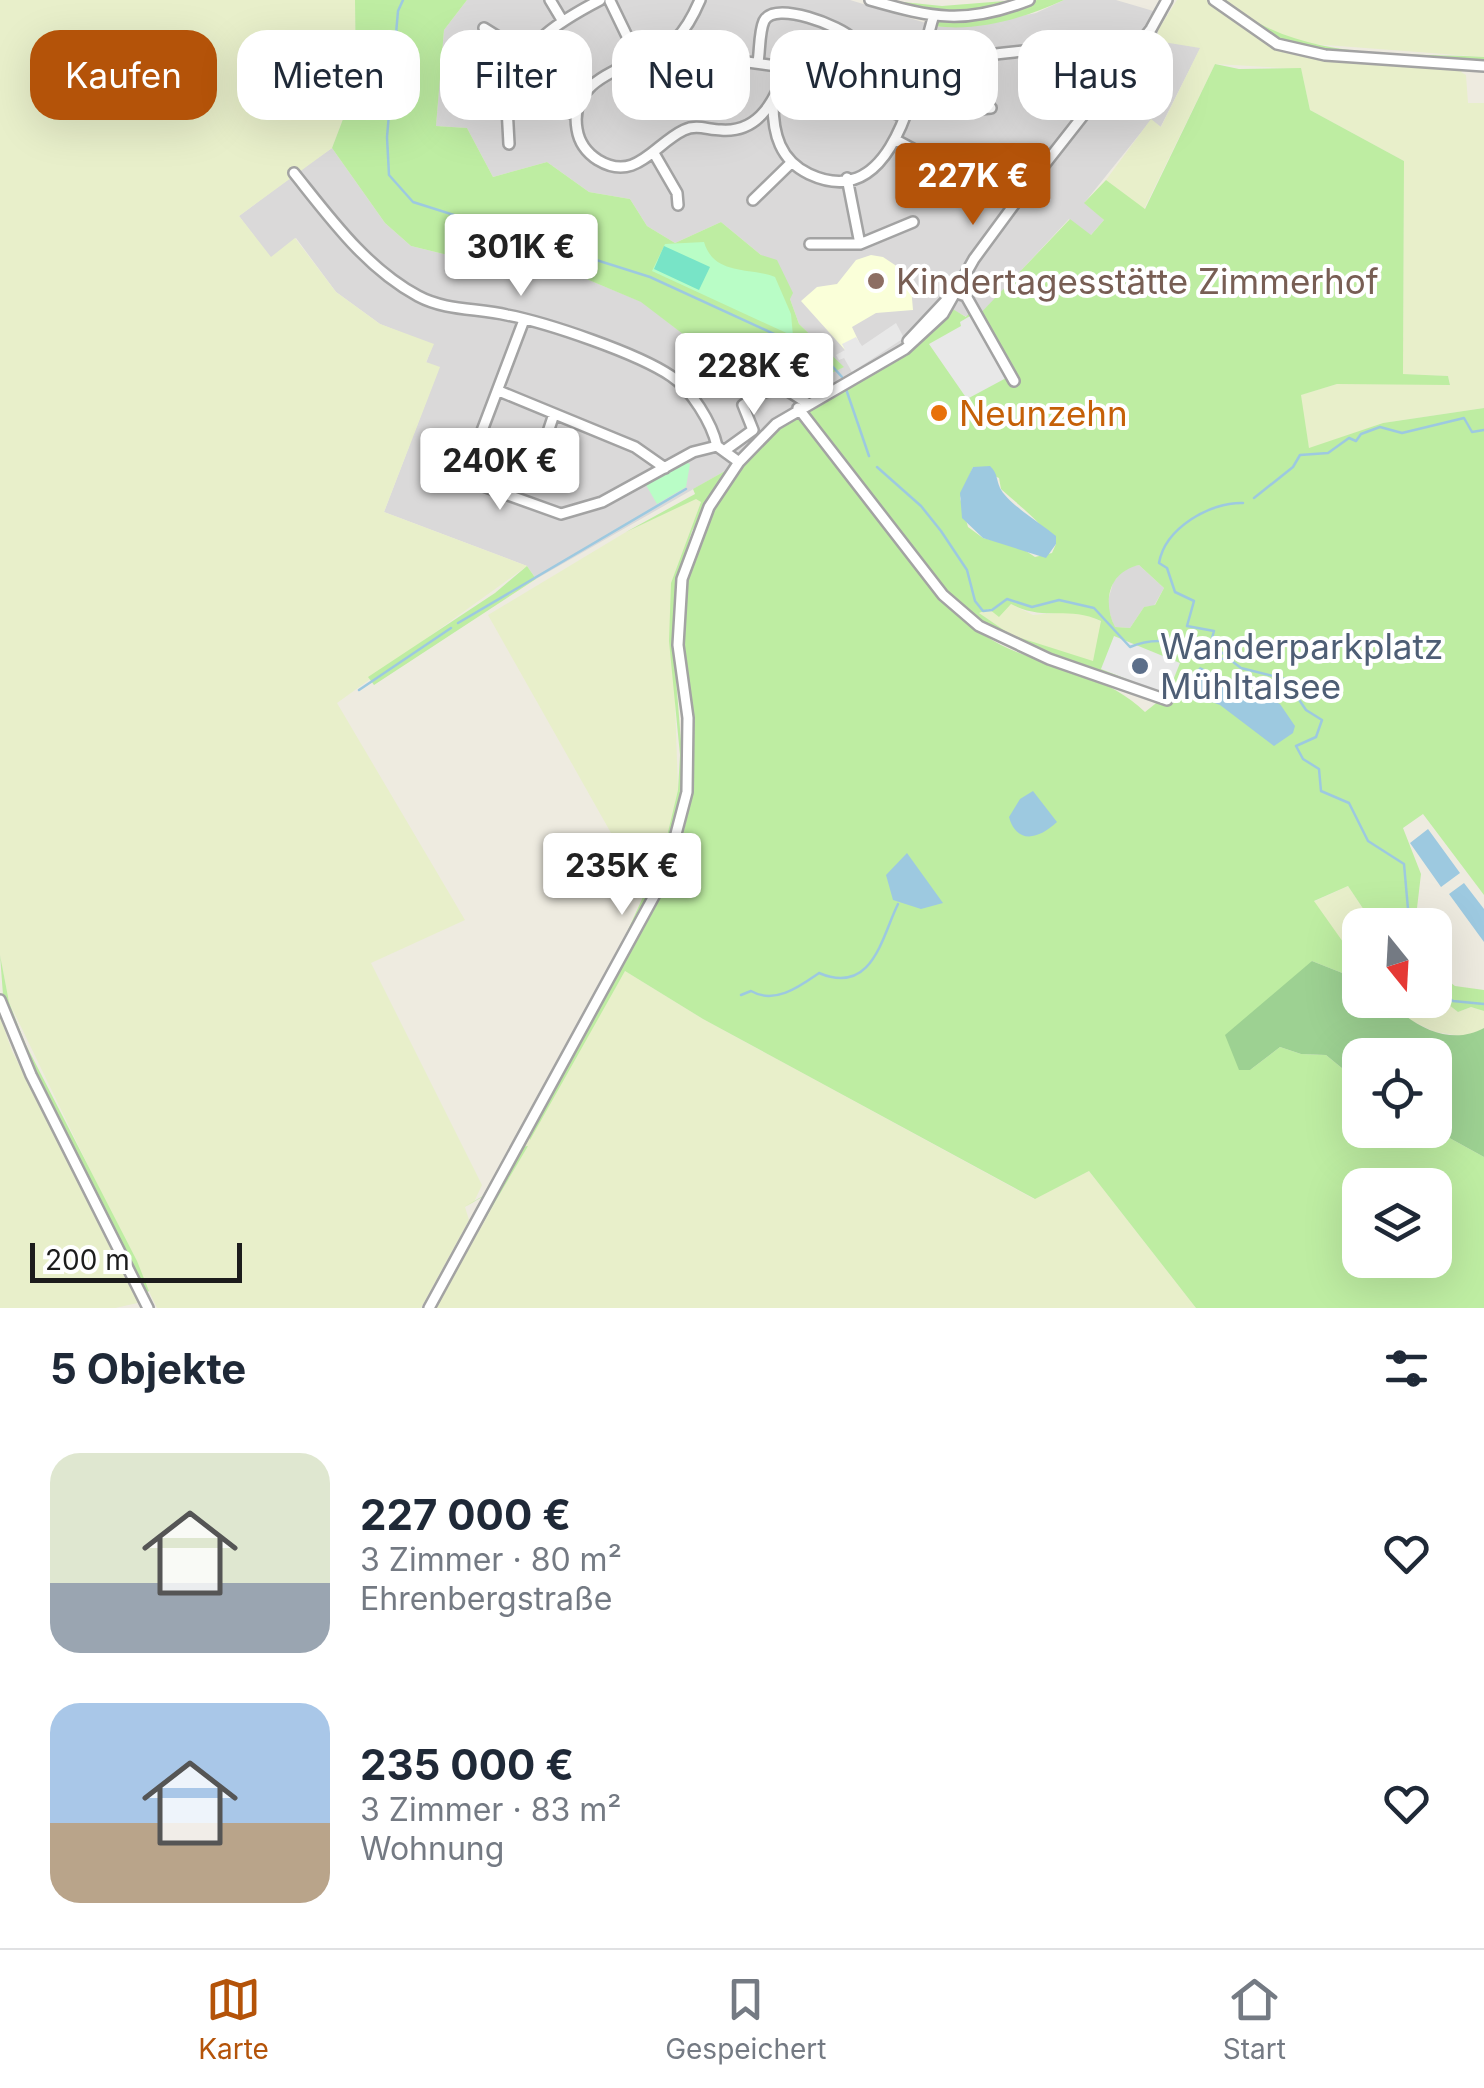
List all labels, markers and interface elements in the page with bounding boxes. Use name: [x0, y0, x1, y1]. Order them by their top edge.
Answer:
chip: Kaufen: [30, 30, 217, 120]
chip: Mieten: [237, 30, 420, 120]
chip: Filter: [440, 30, 592, 120]
chip: Neu: [612, 30, 750, 120]
chip: Wohnung: [770, 30, 998, 120]
chip: Haus: [1018, 30, 1173, 120]
pin: 227K €: [892, 143, 1054, 228]
text: 227K €: [917, 156, 1029, 195]
pin: 301K €: [440, 214, 602, 299]
text: 301K €: [467, 227, 575, 266]
place label: Kindertagesstätte Zimmerhof: [896, 260, 1379, 302]
marker: Kindertagesstätte Zimmerhof: [865, 270, 887, 292]
pin: 228K €: [673, 333, 835, 418]
text: 228K €: [697, 346, 811, 385]
place label: Neunzehn: [959, 392, 1128, 434]
marker: Neunzehn: [928, 402, 950, 424]
pin: 240K €: [419, 428, 581, 513]
text: 240K €: [442, 441, 558, 480]
place label: Wanderparkplatz Mühltalsee: [1160, 625, 1443, 707]
marker: Wanderparkplatz Mühltalsee: [1129, 655, 1151, 677]
pin: 235K €: [541, 833, 703, 918]
text: 235K €: [565, 846, 679, 885]
north arrow: [1342, 908, 1452, 1018]
map controls: [1342, 908, 1452, 1278]
button: locate: [1342, 1038, 1452, 1148]
button: layers: [1342, 1168, 1452, 1278]
scale bar: [30, 1238, 242, 1282]
text: 200 m: [45, 1243, 130, 1277]
icon: filters: [1379, 1341, 1434, 1396]
text: 5 Objekte: [50, 1343, 246, 1394]
text: 227 000 €: [360, 1489, 571, 1540]
icon: home: [130, 1493, 250, 1613]
icon: heart: [1379, 1526, 1434, 1581]
text: 3 Zimmer · 80 m²: [360, 1540, 622, 1579]
text: Ehrenbergstraße: [360, 1579, 612, 1618]
text: 235 000 €: [360, 1739, 574, 1790]
icon: home: [130, 1743, 250, 1863]
icon: heart: [1379, 1776, 1434, 1831]
text: 3 Zimmer · 83 m²: [360, 1790, 621, 1829]
text: Wohnung: [360, 1829, 504, 1868]
tab: Karte: [198, 1972, 269, 2066]
tab: Gespeichert: [665, 1972, 826, 2066]
tab: Start: [1223, 1972, 1286, 2066]

